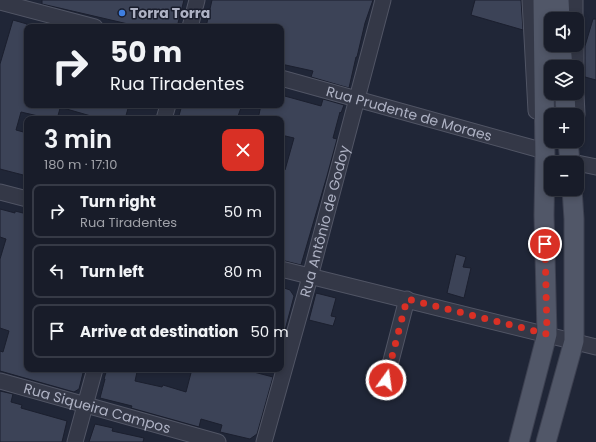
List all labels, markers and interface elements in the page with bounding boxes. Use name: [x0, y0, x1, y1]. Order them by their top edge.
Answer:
place label: Torra Torra: [130, 3, 210, 23]
marker: Torra Torra: [117, 8, 127, 18]
map controls: [544, 12, 584, 196]
button: sound: [544, 12, 584, 52]
text: 50 m: [110, 33, 182, 72]
icon: right: [44, 40, 96, 92]
button: layers: [544, 60, 584, 100]
text: Rua Tiradentes: [110, 71, 244, 96]
street label: Rua Prudente de Moraes: [324, 81, 494, 146]
button: +: [544, 108, 584, 148]
text: 3 min: [44, 123, 112, 156]
button: close: [222, 129, 264, 171]
street label: Rua Antônio de Godoy: [295, 143, 354, 299]
text: 180 m · 17:10: [44, 155, 117, 174]
button: −: [544, 156, 584, 196]
text: Turn right: [80, 191, 156, 212]
icon: right: [46, 200, 68, 222]
text: 50 m: [224, 201, 262, 222]
text: Rua Tiradentes: [80, 213, 177, 232]
pin: [528, 227, 562, 261]
icon: arrive: [534, 233, 556, 255]
icon: left: [46, 260, 68, 282]
text: Turn left: [80, 261, 144, 282]
text: 80 m: [224, 261, 262, 282]
icon: arrive: [46, 320, 68, 342]
text: Arrive at destination: [80, 321, 238, 342]
text: 50 m: [250, 321, 289, 342]
position arrow: [365, 359, 407, 401]
street label: Rua Siqueira Campos: [21, 378, 173, 438]

